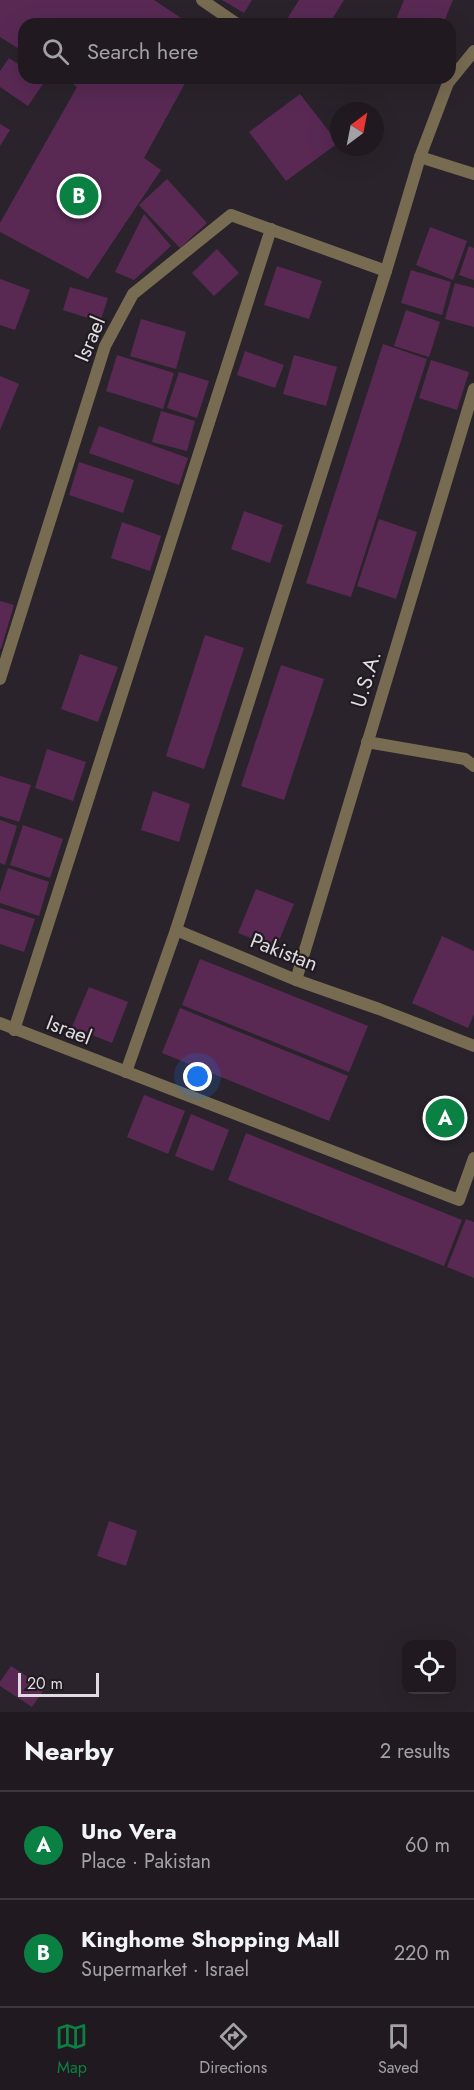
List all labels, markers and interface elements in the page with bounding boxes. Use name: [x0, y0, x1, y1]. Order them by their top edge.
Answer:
search box: [18, 18, 456, 84]
icon: search: [39, 35, 72, 68]
text: Search here: [87, 35, 198, 67]
north arrow: [330, 102, 384, 156]
pin: B: [60, 174, 98, 218]
street label: Israel: [67, 312, 113, 366]
street label: U.S.A.: [343, 647, 389, 711]
street label: Pakistan: [246, 925, 322, 979]
street label: Israel: [42, 1008, 96, 1052]
your location: [183, 1062, 212, 1091]
pin: A: [426, 1096, 464, 1140]
map controls: [402, 1640, 456, 1694]
button: locate: [402, 1640, 456, 1694]
scale bar: [18, 1670, 99, 1698]
text: 20 m: [27, 1672, 63, 1695]
text: Nearby: [24, 1732, 113, 1770]
text: 2 results: [380, 1737, 450, 1766]
text: Uno Vera: [81, 1815, 177, 1847]
text: A: [36, 1831, 51, 1860]
text: 60 m: [405, 1831, 450, 1860]
text: Place · Pakistan: [81, 1847, 211, 1876]
text: Kinghome Shopping Mall: [81, 1923, 340, 1955]
text: B: [37, 1939, 50, 1968]
text: 220 m: [394, 1939, 450, 1968]
text: Supermarket · Israel: [81, 1955, 249, 1984]
tab: Map: [55, 2020, 88, 2079]
tab: Directions: [199, 2020, 267, 2079]
tab: Saved: [378, 2020, 419, 2079]

